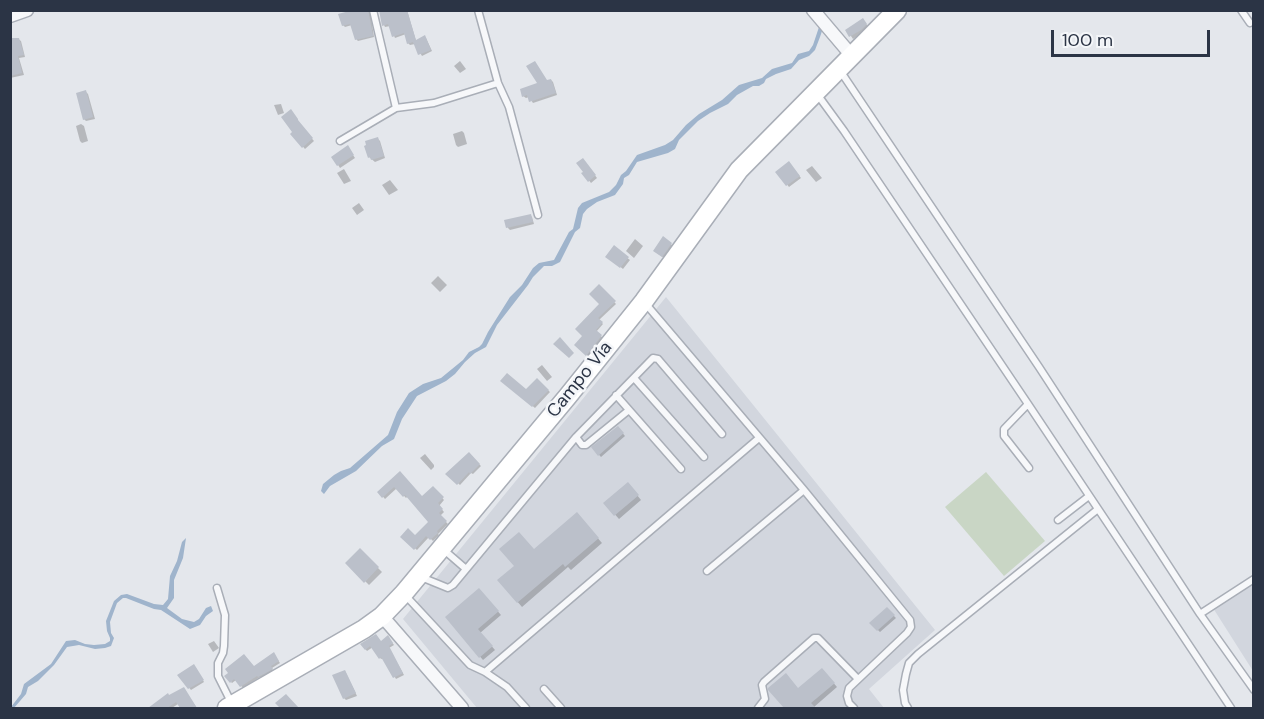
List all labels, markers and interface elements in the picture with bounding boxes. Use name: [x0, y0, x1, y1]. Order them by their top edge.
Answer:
scale bar: [1054, 18, 1213, 56]
text: 100 m: [1062, 28, 1113, 52]
street label: Campo Vía: [543, 338, 617, 422]

